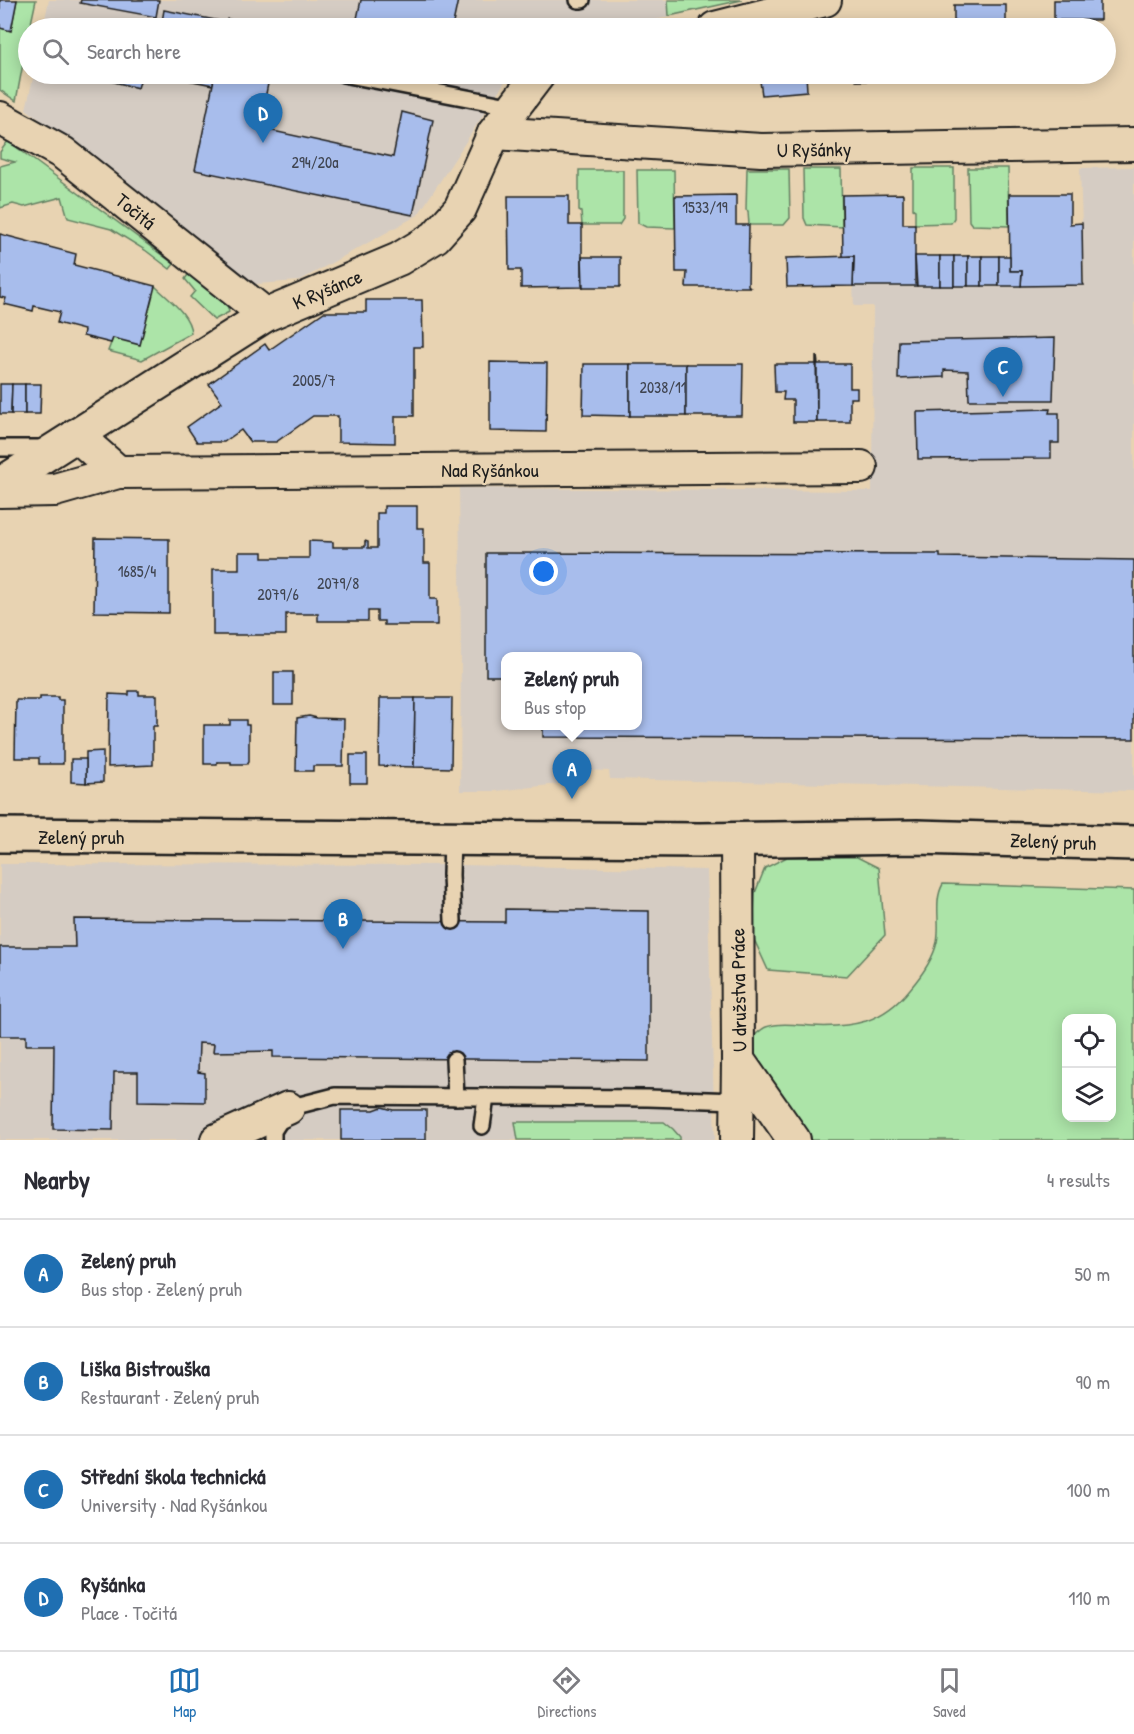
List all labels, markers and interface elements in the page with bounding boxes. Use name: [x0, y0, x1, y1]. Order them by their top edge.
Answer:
search box: [18, 18, 1116, 84]
icon: search: [39, 35, 72, 68]
text: Search here: [87, 36, 181, 66]
pin: D: [244, 94, 282, 143]
street label: U Ryšánky: [777, 135, 851, 163]
house number: 294/20a: [291, 151, 339, 173]
street label: Točitá: [110, 187, 162, 236]
house number: 1533/19: [682, 196, 728, 218]
street label: K Ryšánce: [288, 262, 366, 316]
pin: C: [984, 348, 1022, 397]
house number: 2005/7: [292, 369, 336, 391]
house number: 2038/11: [639, 376, 687, 398]
street label: Nad Ryšánkou: [441, 456, 539, 483]
your location: [529, 557, 558, 586]
house number: 1685/4: [118, 560, 156, 582]
house number: 2079/8: [317, 572, 359, 594]
house number: 2079/6: [257, 583, 299, 605]
popup: [501, 652, 642, 730]
text: Zelený pruh: [524, 663, 619, 693]
text: Bus stop: [524, 693, 586, 720]
pin: A: [552, 750, 592, 799]
street label: Zelený pruh: [38, 823, 124, 850]
street label: Zelený pruh: [1009, 826, 1097, 856]
pin: B: [324, 900, 362, 949]
street label: U družstva Práce: [723, 928, 753, 1052]
map controls: [1062, 1014, 1116, 1122]
button: locate: [1062, 1014, 1116, 1068]
button: layers: [1062, 1068, 1116, 1122]
text: Nearby: [24, 1162, 90, 1197]
text: 4 results: [1047, 1166, 1110, 1193]
text: Zelený pruh: [81, 1245, 176, 1275]
text: A: [39, 1260, 48, 1287]
text: 50 m: [1074, 1260, 1110, 1287]
text: Bus stop · Zelený pruh: [81, 1275, 242, 1302]
text: Liška Bistrouška: [81, 1353, 210, 1383]
text: B: [38, 1368, 49, 1395]
text: 90 m: [1076, 1368, 1110, 1395]
text: Restaurant · Zelený pruh: [81, 1383, 259, 1410]
text: Střední škola technická: [81, 1461, 266, 1491]
text: C: [38, 1476, 49, 1503]
text: 100 m: [1067, 1476, 1110, 1503]
text: University · Nad Ryšánkou: [81, 1491, 267, 1518]
text: Ryšánka: [81, 1569, 145, 1599]
text: D: [39, 1584, 48, 1611]
text: 110 m: [1068, 1584, 1110, 1611]
text: Place · Točitá: [81, 1599, 177, 1626]
tab: Map: [168, 1664, 201, 1722]
tab: Directions: [538, 1664, 596, 1722]
tab: Saved: [933, 1664, 966, 1722]

